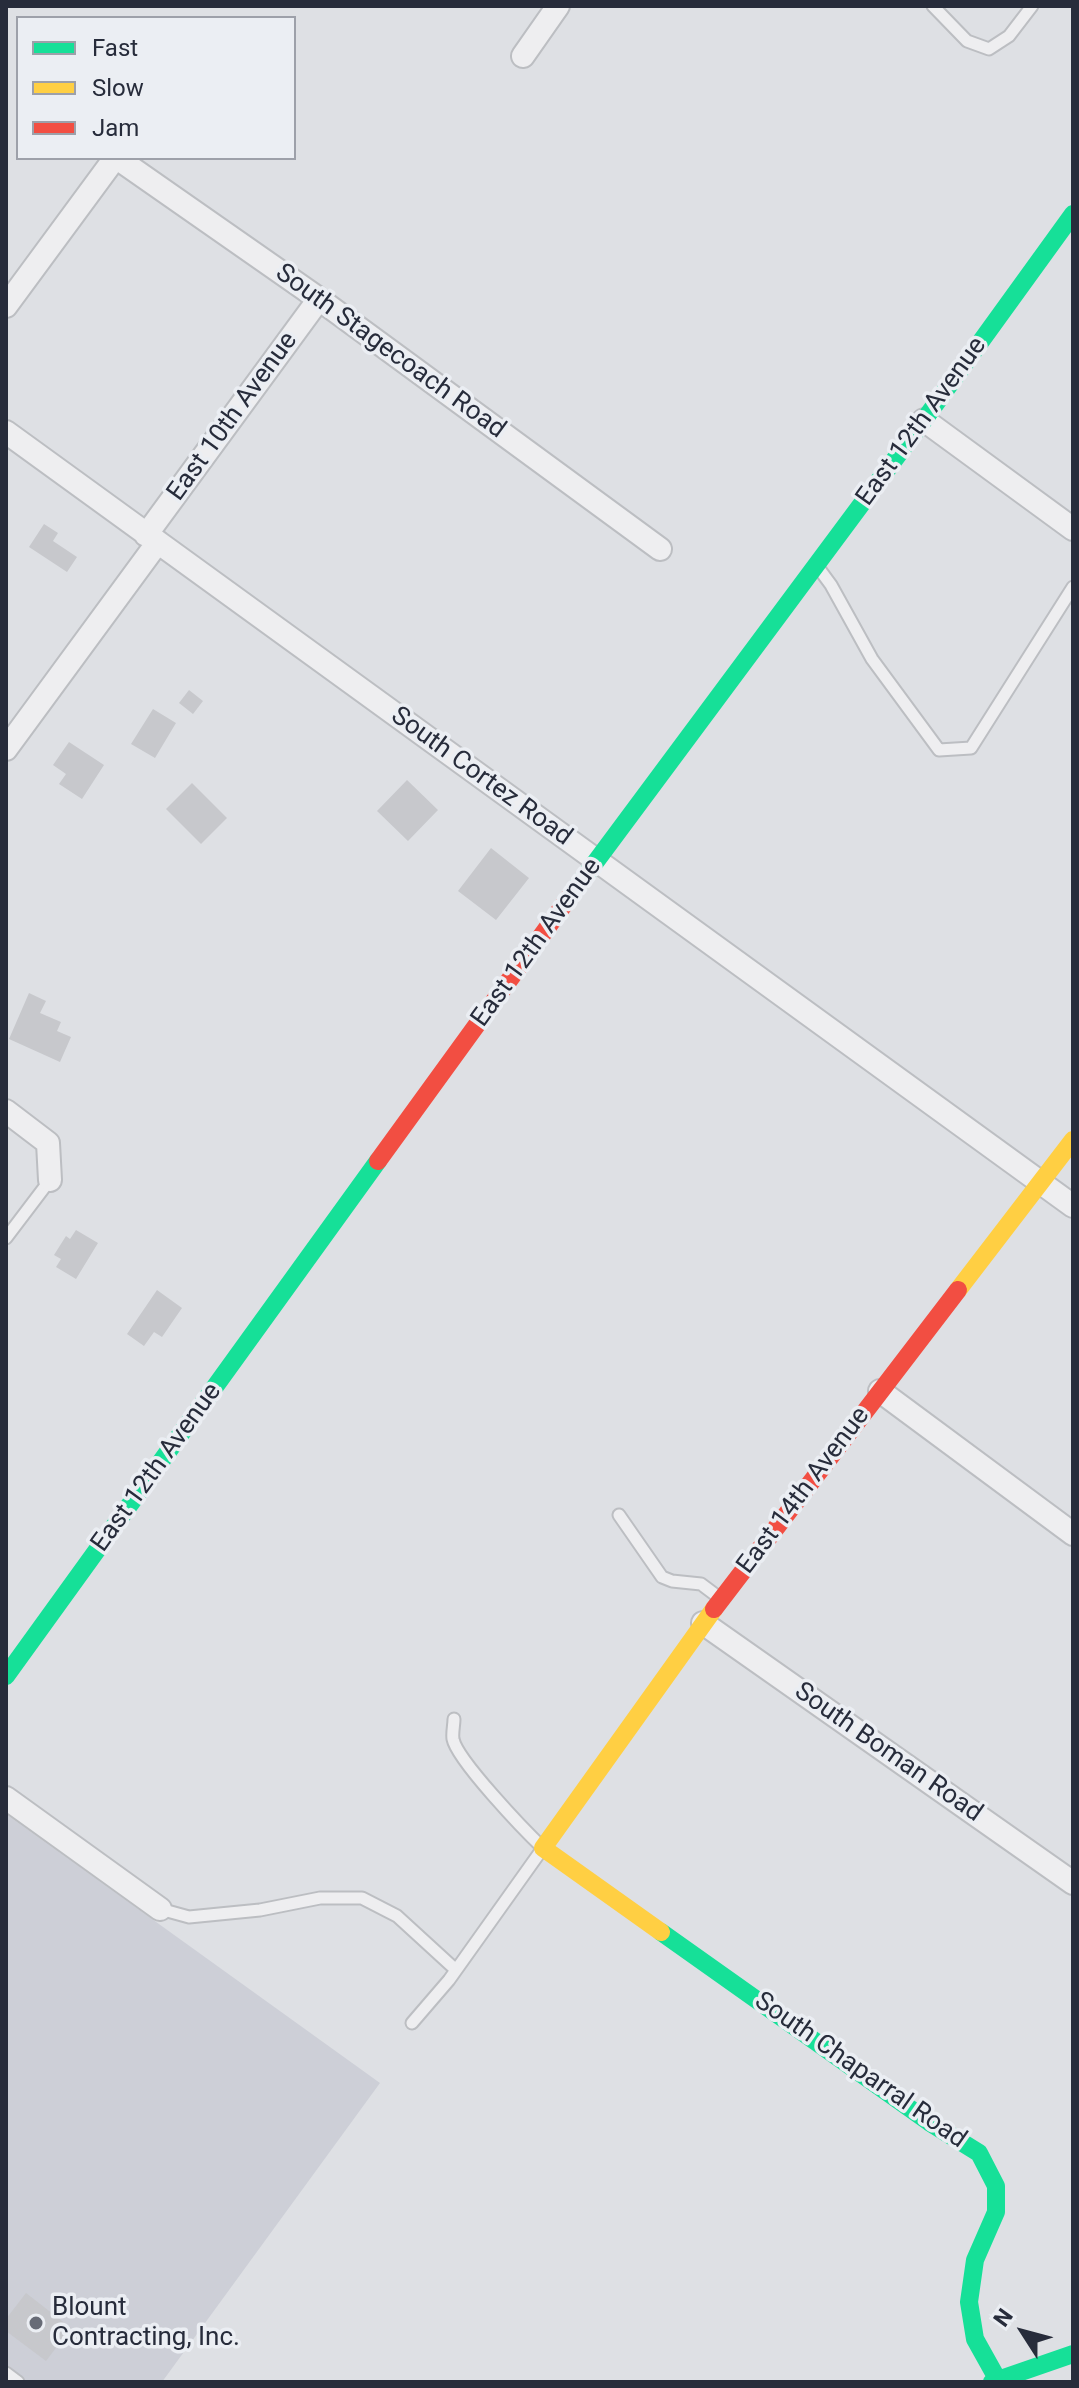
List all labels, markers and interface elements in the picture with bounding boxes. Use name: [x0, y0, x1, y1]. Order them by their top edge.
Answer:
legend: [16, 16, 296, 160]
text: Fast: [92, 34, 138, 62]
text: Slow: [92, 74, 144, 102]
text: Jam: [92, 114, 139, 142]
street label: South Stagecoach Road: [269, 258, 511, 446]
street label: East 10th Avenue: [161, 327, 305, 507]
street label: East 12th Avenue: [850, 332, 994, 512]
street label: South Cortez Road: [384, 701, 578, 853]
street label: East 12th Avenue: [465, 853, 609, 1033]
street label: East 12th Avenue: [85, 1378, 229, 1558]
street label: East 14th Avenue: [731, 1401, 877, 1581]
street label: South Boman Road: [788, 1676, 988, 1830]
street label: South Chaparral Road: [748, 1986, 972, 2156]
place label: Blount Contracting, Inc.: [52, 2292, 240, 2354]
north arrow: [983, 2292, 1063, 2372]
text: N: [989, 2304, 1018, 2331]
marker: Blount Contracting, Inc.: [27, 2314, 45, 2332]

